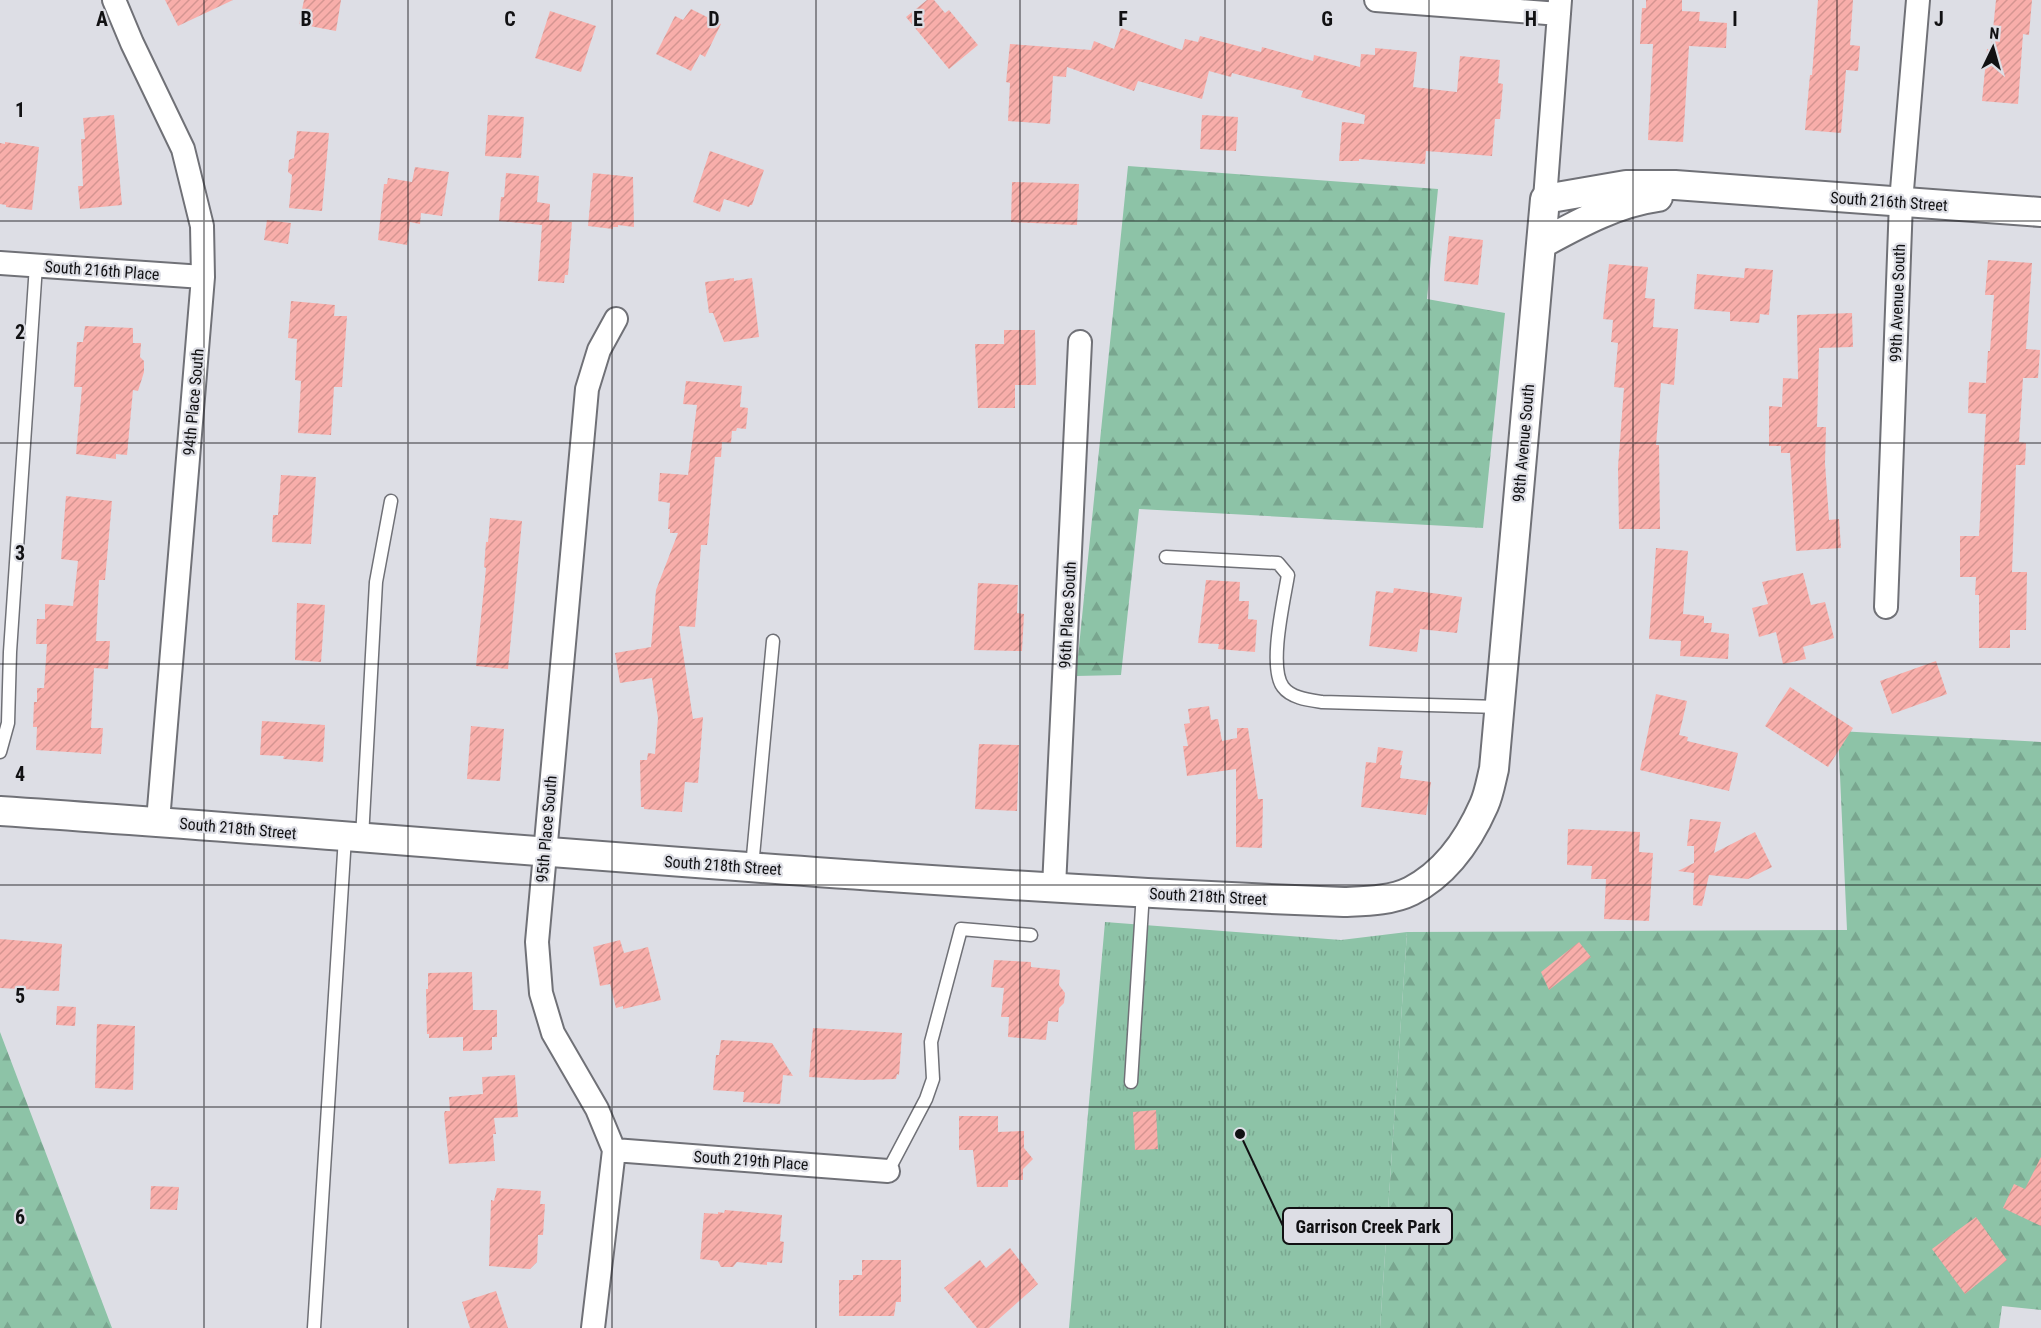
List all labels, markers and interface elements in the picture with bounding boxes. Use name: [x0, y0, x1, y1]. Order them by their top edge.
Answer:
text: A: [96, 7, 108, 31]
text: B: [300, 7, 312, 31]
text: C: [504, 7, 516, 31]
text: D: [708, 7, 720, 31]
text: E: [913, 7, 923, 31]
text: F: [1118, 7, 1128, 31]
text: G: [1321, 7, 1333, 31]
text: H: [1525, 7, 1537, 31]
text: I: [1732, 7, 1738, 31]
text: J: [1934, 7, 1944, 31]
north arrow: [1963, 18, 2023, 78]
text: N: [1989, 24, 2000, 43]
text: 1: [15, 98, 25, 122]
street label: South 216th Street: [1830, 188, 1949, 215]
street label: 99th Avenue South: [1886, 244, 1909, 362]
street label: South 216th Place: [44, 257, 160, 284]
text: 2: [15, 320, 25, 344]
street label: 94th Place South: [179, 348, 208, 456]
street label: 98th Avenue South: [1509, 383, 1538, 503]
text: 3: [15, 541, 25, 565]
street label: 96th Place South: [1055, 561, 1080, 669]
text: 4: [15, 762, 25, 786]
street label: 95th Place South: [532, 775, 561, 883]
street label: South 218th Street: [179, 814, 298, 843]
street label: South 218th Street: [664, 852, 783, 879]
street label: South 218th Street: [1149, 884, 1267, 909]
text: 5: [15, 984, 25, 1008]
street label: South 219th Place: [693, 1147, 809, 1174]
text: 6: [15, 1205, 25, 1229]
callout: Garrison Creek Park: [1283, 1208, 1452, 1244]
text: Garrison Creek Park: [1296, 1216, 1441, 1237]

